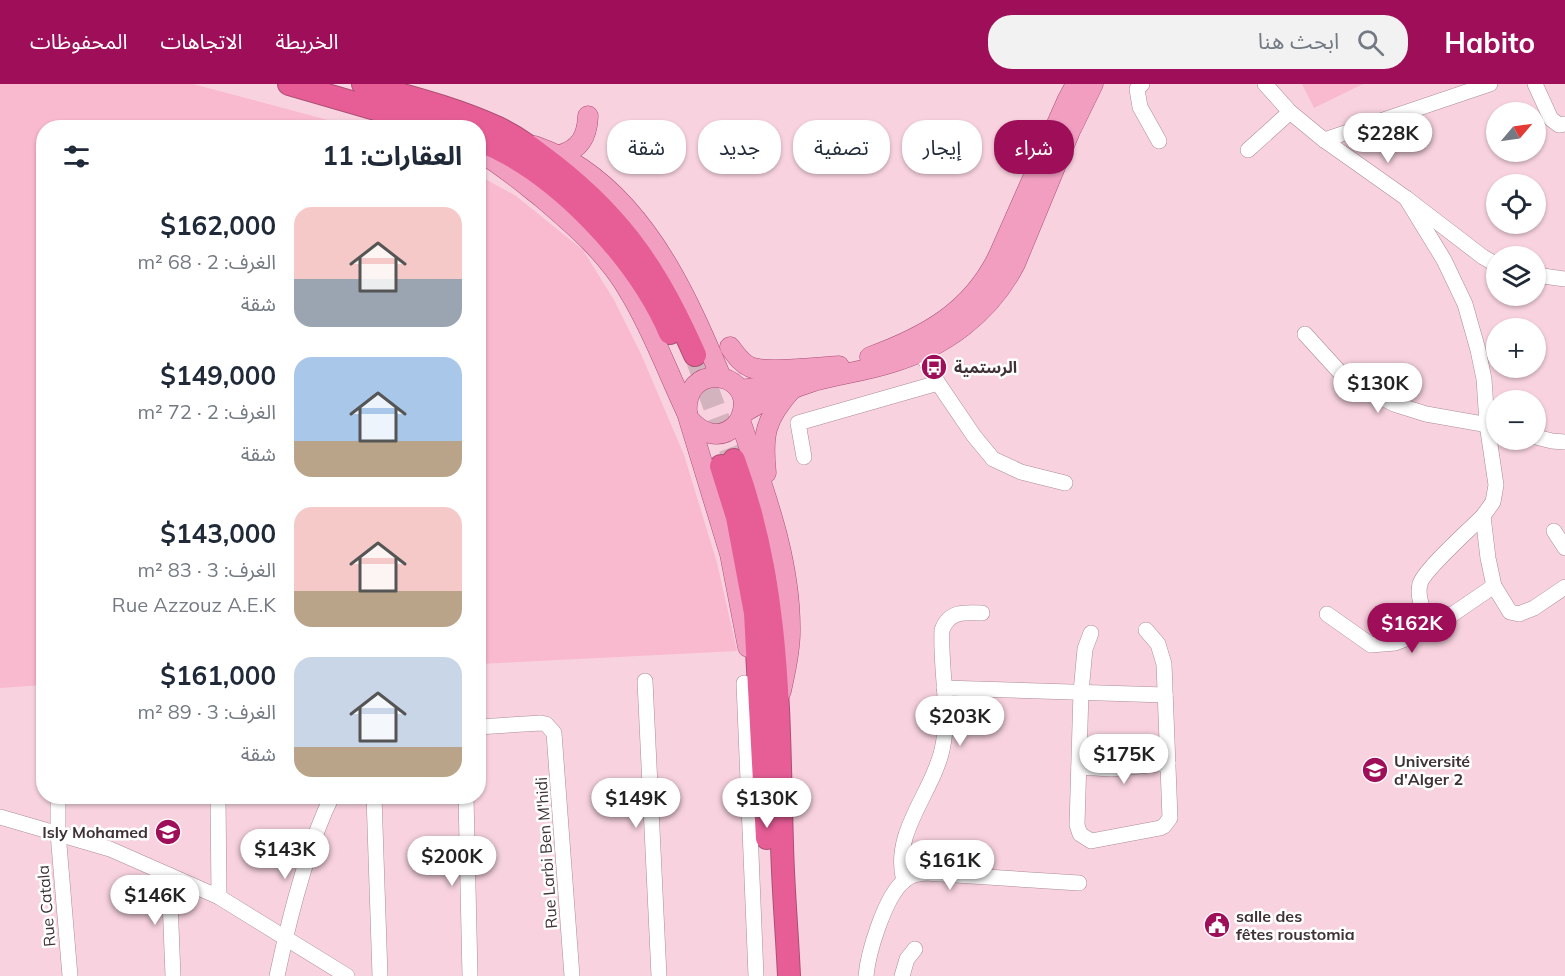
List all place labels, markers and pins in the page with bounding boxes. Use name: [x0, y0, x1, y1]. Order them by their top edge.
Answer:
pin: $228K: [1346, 113, 1430, 164]
bus stop icon: الرستمية: [919, 352, 949, 382]
place label: الرستمية: [954, 357, 1017, 377]
pin: $130K: [1336, 363, 1420, 414]
pin: $162K: [1370, 603, 1454, 654]
pin: $203K: [918, 696, 1002, 747]
pin: $175K: [1082, 734, 1166, 785]
place label: Université d'Alger 2: [1394, 751, 1470, 789]
school or university icon: Université d'Alger 2: [1360, 755, 1390, 785]
pin: $149K: [594, 778, 678, 829]
pin: $130K: [725, 778, 809, 829]
school or university icon: Isly Mohamed: [153, 817, 183, 847]
place label: Isly Mohamed: [42, 822, 148, 842]
pin: $143K: [243, 829, 327, 880]
pin: $200K: [410, 836, 494, 887]
pin: $161K: [908, 840, 992, 891]
pin: $146K: [113, 875, 197, 926]
place label: salle des fêtes roustomia: [1236, 906, 1355, 944]
public building icon: salle des fêtes roustomia: [1202, 910, 1232, 940]

